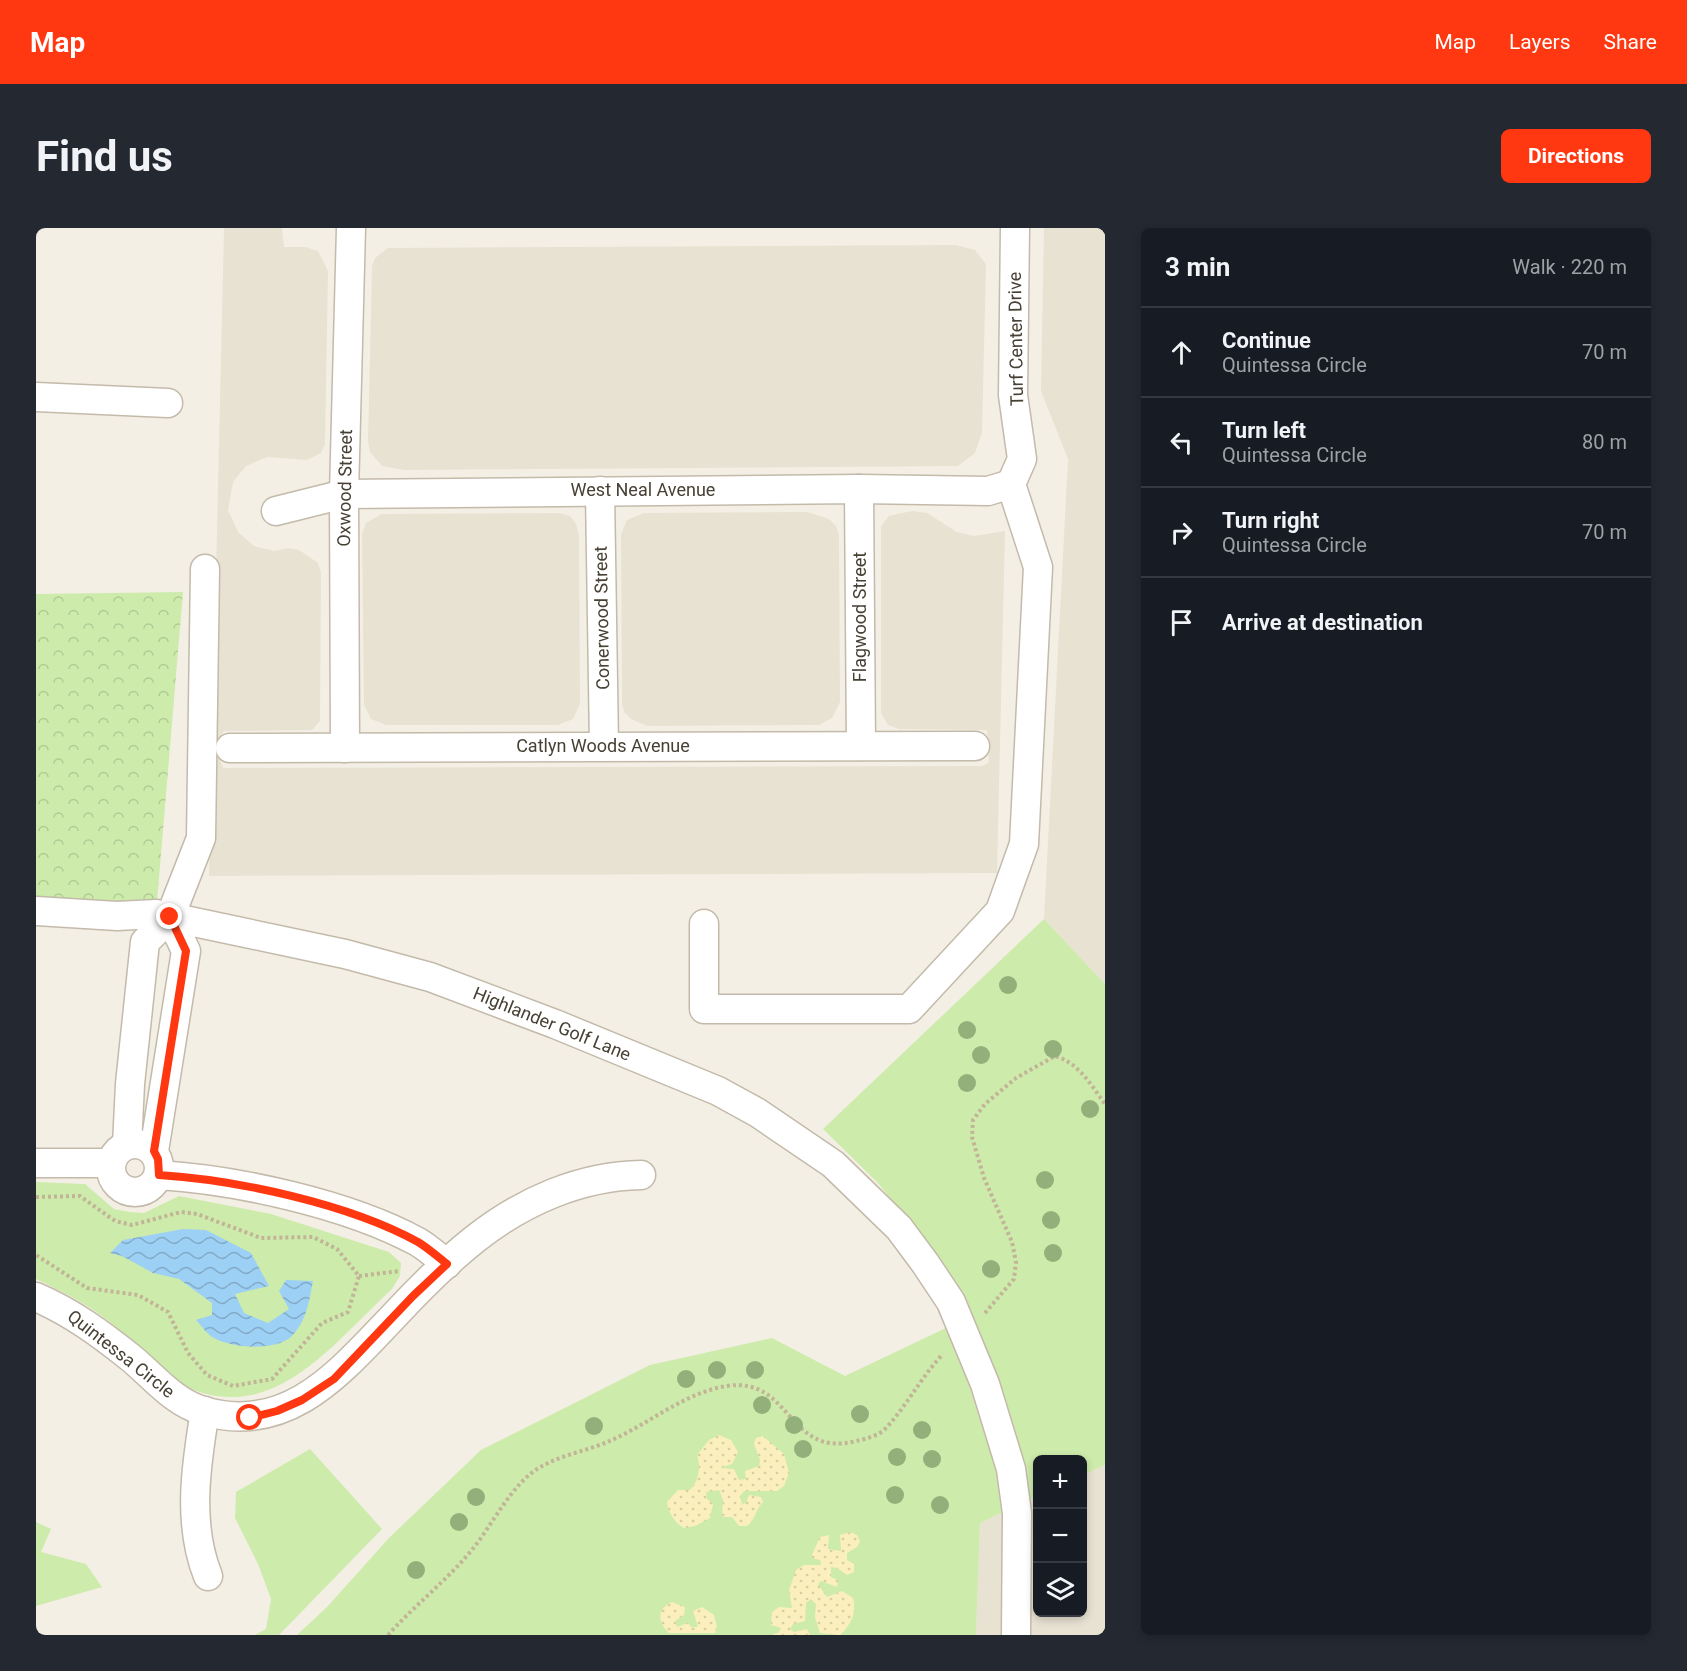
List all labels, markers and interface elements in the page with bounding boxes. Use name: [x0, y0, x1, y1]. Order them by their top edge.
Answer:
text: Map: [30, 26, 85, 59]
text: Map: [1434, 30, 1476, 54]
text: Layers: [1509, 30, 1570, 54]
text: Share: [1603, 30, 1657, 54]
button: Directions: [1501, 129, 1651, 183]
text: Find us: [36, 132, 173, 181]
text: 3 min: [1165, 252, 1230, 282]
text: Walk · 220 m: [1512, 255, 1627, 279]
street label: Turf Center Drive: [1004, 272, 1027, 406]
text: Continue: [1222, 328, 1311, 353]
icon: ahead: [1165, 336, 1198, 369]
text: 70 m: [1582, 340, 1627, 364]
text: Quintessa Circle: [1222, 353, 1367, 377]
text: Turn left: [1222, 418, 1306, 443]
icon: left: [1165, 426, 1198, 459]
street label: Oxwood Street: [333, 429, 356, 547]
text: 80 m: [1582, 430, 1627, 454]
text: Quintessa Circle: [1222, 443, 1367, 467]
street label: West Neal Avenue: [571, 479, 715, 500]
text: Turn right: [1222, 508, 1319, 533]
icon: right: [1165, 516, 1198, 549]
text: 70 m: [1582, 520, 1627, 544]
text: Quintessa Circle: [1222, 533, 1367, 557]
street label: Conerwood Street: [590, 546, 613, 690]
street label: Flagwood Street: [849, 552, 870, 682]
icon: arrive: [1165, 606, 1198, 639]
text: Arrive at destination: [1222, 610, 1423, 635]
street label: Catlyn Woods Avenue: [516, 735, 690, 756]
route end: [156, 903, 182, 929]
street label: Highlander Golf Lane: [470, 982, 634, 1065]
street label: Quintessa Circle: [64, 1305, 179, 1402]
route start: [236, 1404, 262, 1430]
map controls: [1033, 1455, 1087, 1617]
button: +: [1033, 1455, 1087, 1509]
button: −: [1033, 1509, 1087, 1563]
button: layers: [1033, 1563, 1087, 1617]

